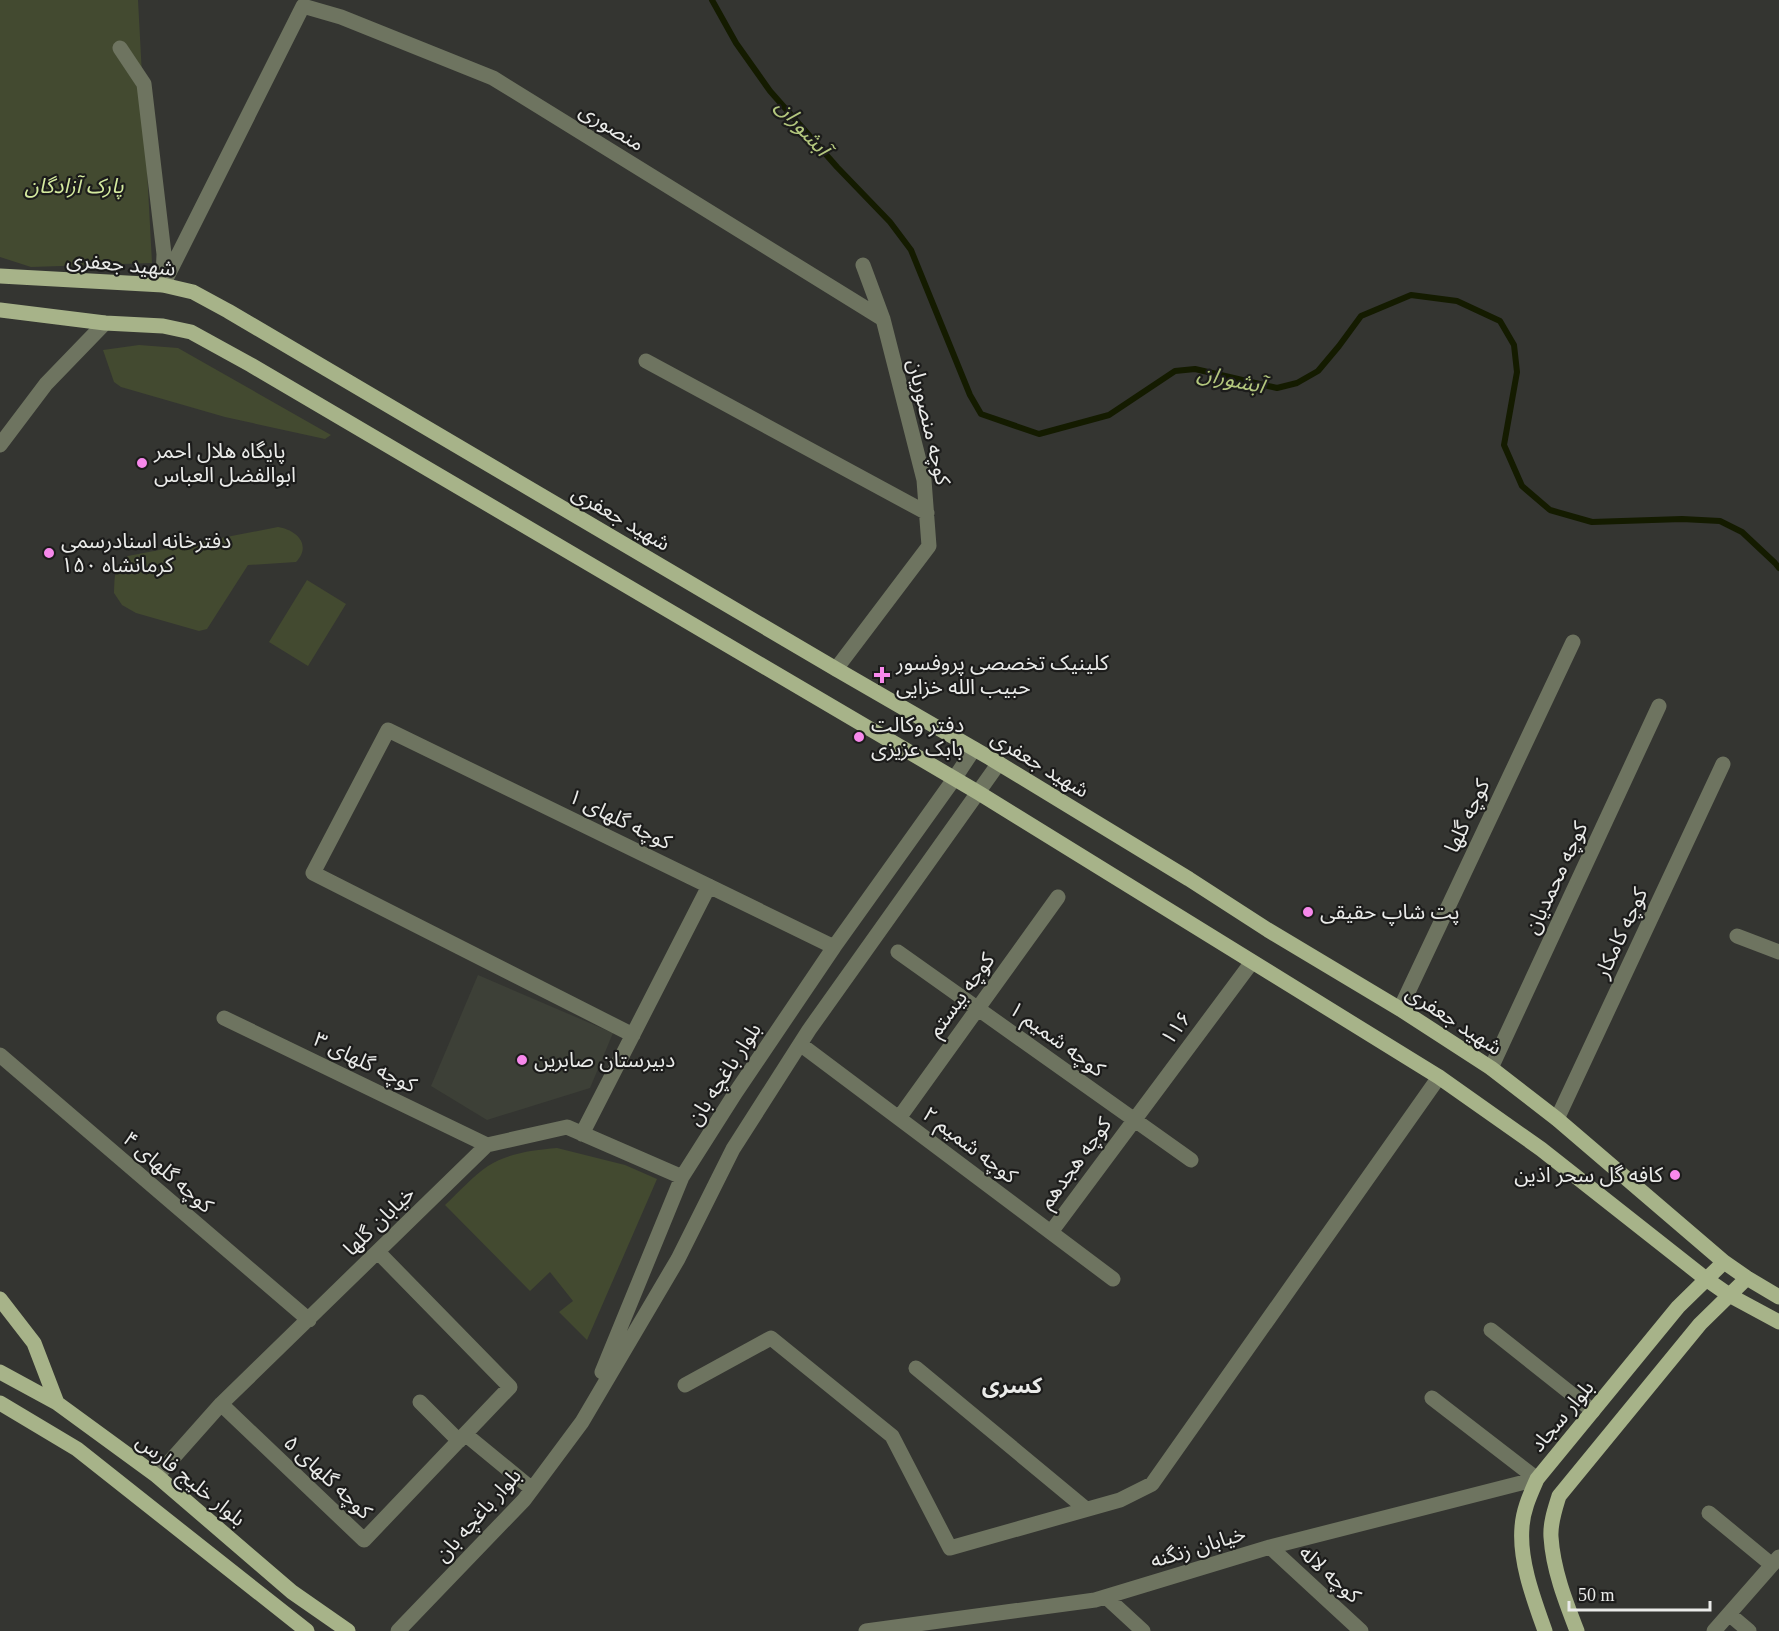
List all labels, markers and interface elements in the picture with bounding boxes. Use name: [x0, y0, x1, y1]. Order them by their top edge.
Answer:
water label: آبشوران: [770, 93, 838, 165]
street label: منصوری: [575, 98, 649, 156]
park label: پارک آزادگان: [24, 174, 124, 200]
street label: شهید جعفری: [65, 247, 177, 281]
street label: کوچه منصوریان: [902, 357, 955, 488]
water label: آبشوران: [1195, 360, 1271, 400]
place label: پایگاه هلال احمر ابوالفضل العباس: [153, 439, 296, 487]
marker: پایگاه هلال احمر ابوالفضل العباس: [135, 456, 149, 470]
street label: شهید جعفری: [568, 480, 674, 556]
place label: دفترخانه اسنادرسمی ۱۵۰ کرمانشاه: [61, 529, 231, 577]
marker: دفترخانه اسنادرسمی ۱۵۰ کرمانشاه: [42, 546, 56, 560]
place label: کلینیک تخصصی پروفسور حبیب الله خزایی: [895, 651, 1109, 699]
marker: کلینیک تخصصی پروفسور حبیب الله خزایی: [873, 666, 891, 684]
place label: دفتر وکالت بابک عزیزی: [871, 713, 964, 761]
street label: شهید جعفری: [987, 726, 1093, 802]
marker: دفتر وکالت بابک عزیزی: [852, 730, 866, 744]
street label: کوچه گلها: [1440, 775, 1495, 857]
street label: کوچه گلهای ۱: [564, 784, 676, 855]
street label: کوچه محمدیان: [1520, 818, 1594, 938]
street label: کوچه کامکار: [1589, 884, 1653, 983]
place label: پت شاپ حقیقی: [1320, 900, 1460, 926]
marker: پت شاپ حقیقی: [1301, 905, 1315, 919]
street label: کوچه بیستم: [923, 948, 1002, 1043]
street label: شهید جعفری: [1402, 980, 1506, 1060]
street label: کوچه شمیم ۱: [1003, 996, 1110, 1084]
street label: ۱۱۶: [1156, 1006, 1196, 1050]
street label: بلوار باغچه بان: [682, 1018, 767, 1130]
street label: کوچه گلهای ۳: [309, 1027, 421, 1098]
place label: دبیرستان صابرین: [534, 1048, 675, 1072]
marker: دبیرستان صابرین: [515, 1053, 529, 1067]
street label: کوچه شمیم ۲: [916, 1102, 1022, 1191]
street label: کوچه هجدهم: [1034, 1112, 1119, 1215]
street label: کوچه گلهای ۴: [117, 1126, 218, 1219]
place label: کافه گل سحر اذین: [1514, 1163, 1663, 1187]
marker: کافه گل سحر اذین: [1668, 1168, 1682, 1182]
street label: خیابان گلها: [339, 1181, 419, 1261]
district label: کسری: [982, 1373, 1043, 1398]
street label: بلوار سجاد: [1525, 1375, 1599, 1457]
street label: بلوار خلیج فارس: [130, 1429, 250, 1534]
street label: کوچه گلهای ۵: [278, 1430, 377, 1525]
street label: بلوار باغچه بان: [430, 1463, 527, 1567]
street label: خیابان زنگنه: [1147, 1521, 1249, 1573]
street label: کوچه لاله: [1294, 1540, 1366, 1609]
scale bar: [1569, 1574, 1710, 1612]
text: 50 m: [1578, 1585, 1615, 1605]

